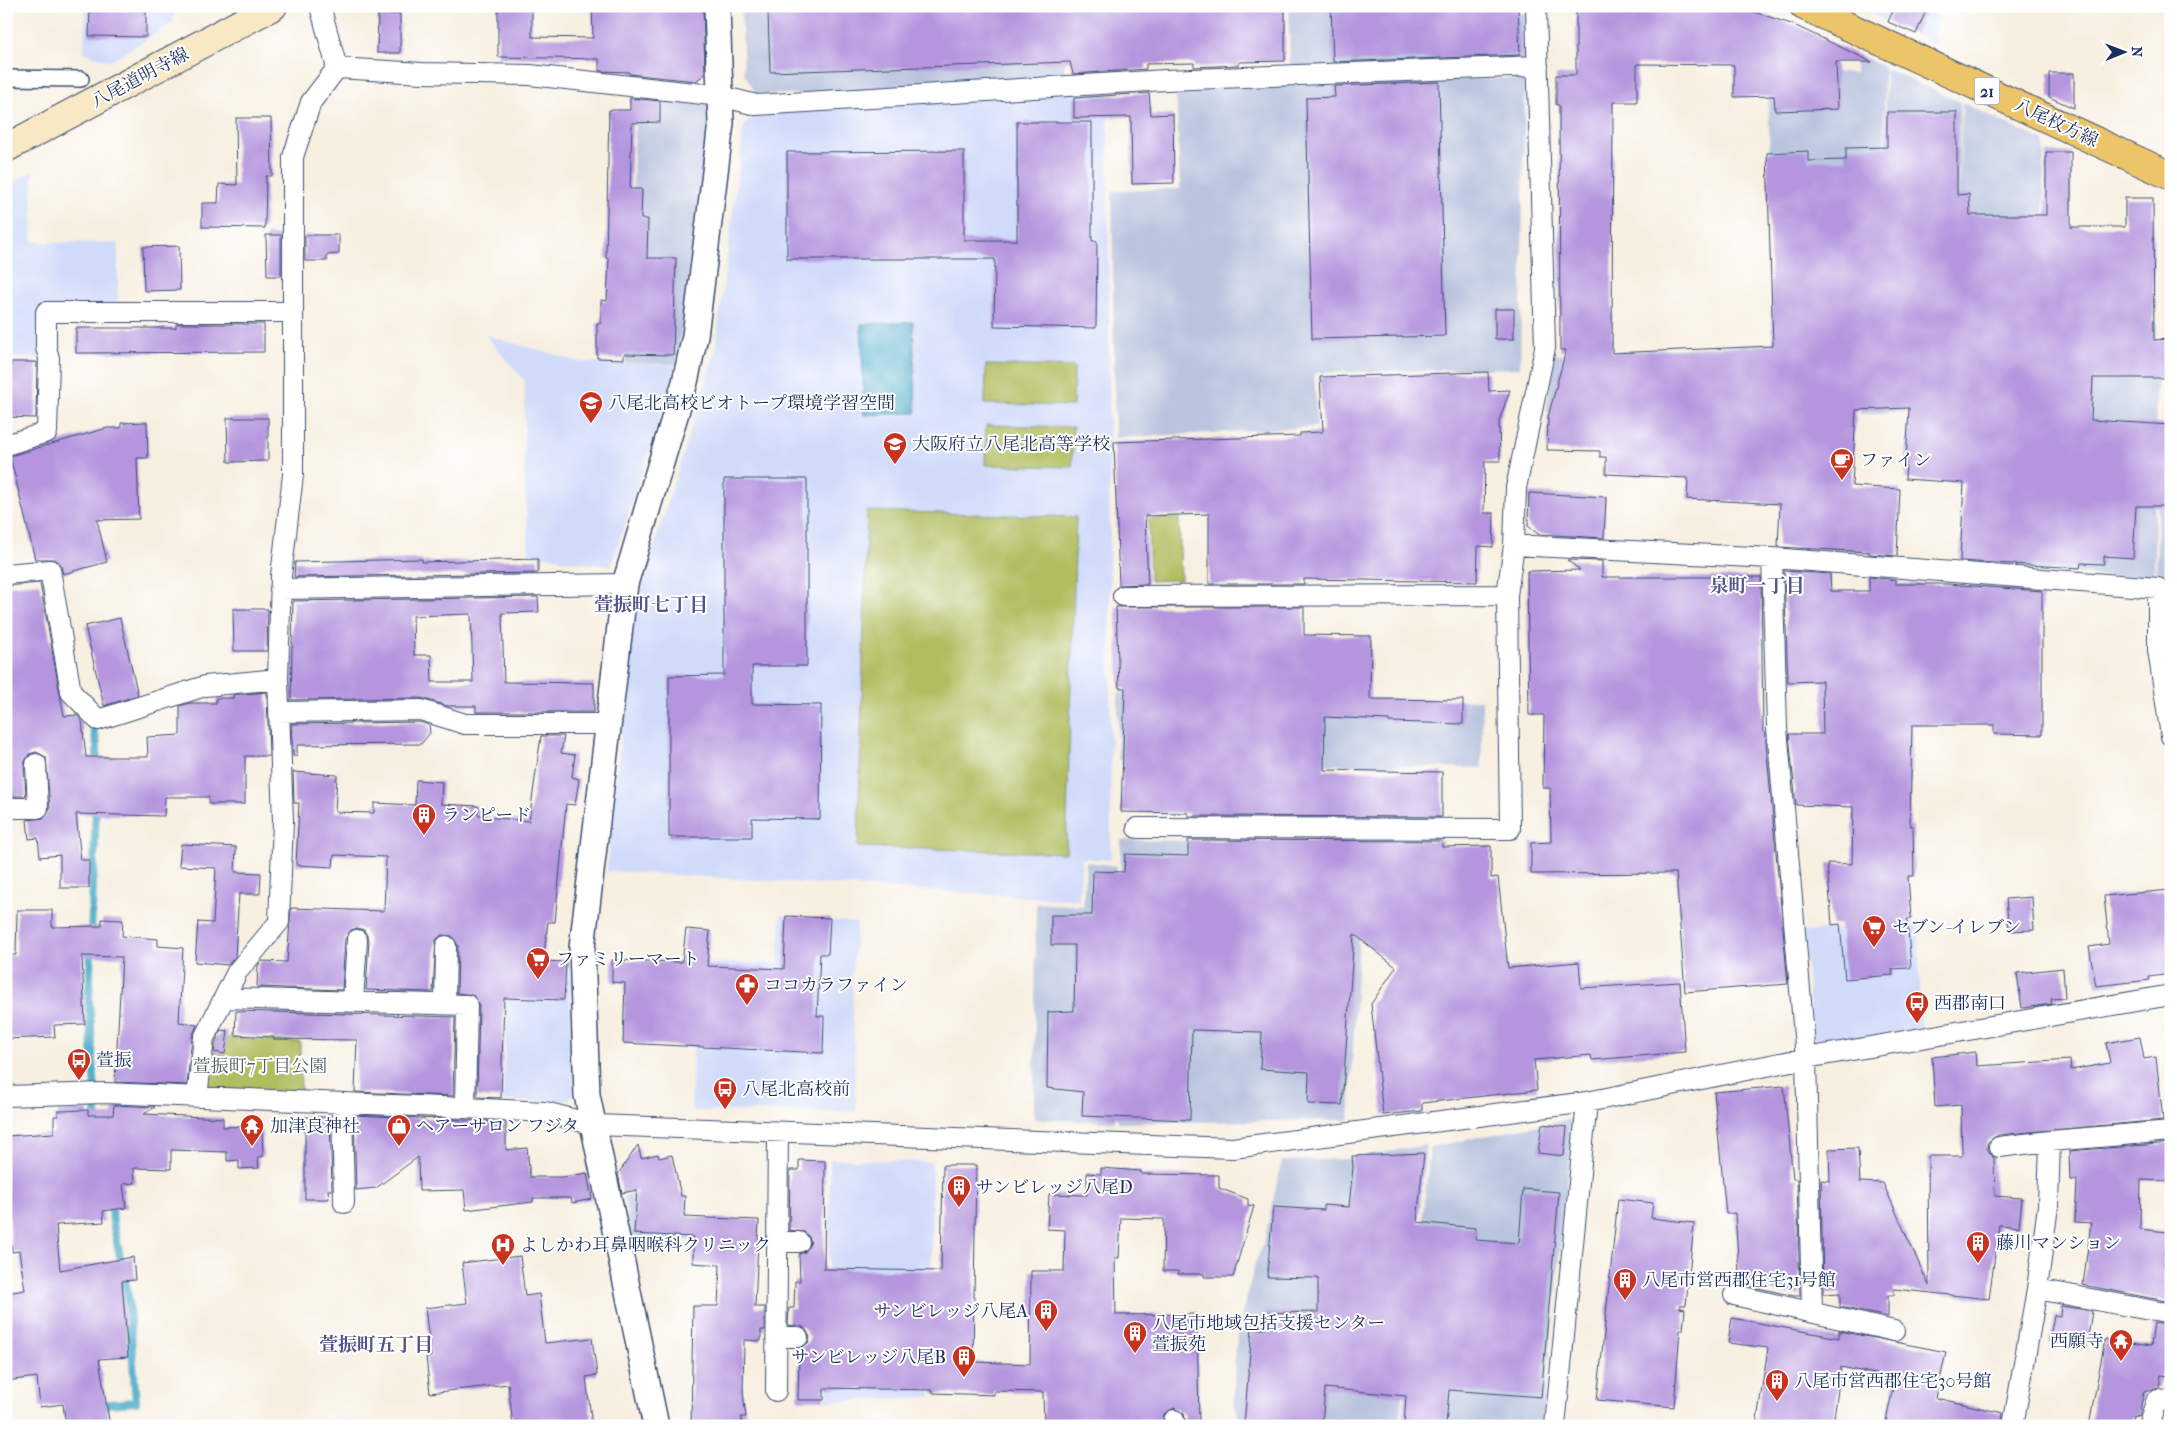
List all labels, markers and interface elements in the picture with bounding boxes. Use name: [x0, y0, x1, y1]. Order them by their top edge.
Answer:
north arrow: [2100, 28, 2150, 78]
street label: 八尾道明寺線: [87, 43, 193, 113]
text: N: [2128, 46, 2145, 58]
road number: 21: [1974, 78, 2000, 104]
street label: 八尾枚方線: [2011, 94, 2101, 152]
school or university icon: 八尾北高校ビオトープ環境学習空間: [578, 390, 604, 424]
place label: 八尾北高校ビオトープ環境学習空間: [608, 393, 895, 414]
school or university icon: 大阪府立八尾北高等学校: [882, 431, 908, 465]
place label: 大阪府立八尾北高等学校: [912, 434, 1110, 455]
cafe icon: ファイン: [1829, 447, 1855, 481]
place label: ファイン: [1860, 450, 1932, 471]
district label: 泉町一丁目: [1709, 575, 1805, 597]
district label: 萱振町七丁目: [594, 594, 708, 616]
building icon: ランピード: [411, 802, 437, 836]
place label: ランピード: [442, 805, 531, 826]
supermarket icon: セブン-イレブン: [1861, 914, 1887, 948]
place label: セブン-イレブン: [1892, 917, 2021, 938]
supermarket icon: ファミリーマート: [525, 946, 551, 980]
place label: ファミリーマート: [556, 949, 700, 970]
pharmacy icon: ココカラファイン: [734, 972, 760, 1006]
place label: ココカラファイン: [764, 975, 908, 996]
bus stop icon: 西郡南口: [1904, 990, 1930, 1024]
place label: 西郡南口: [1934, 993, 2006, 1014]
bus stop icon: 萱振: [66, 1047, 92, 1081]
place label: 萱振: [96, 1050, 132, 1071]
park label: 萱振町7丁目公園: [193, 1056, 327, 1077]
bus stop icon: 八尾北高校前: [712, 1076, 738, 1110]
place label: 八尾北高校前: [742, 1079, 850, 1100]
temple icon: 加津良神社: [239, 1113, 265, 1147]
shop icon: ヘアーサロン フジタ: [386, 1113, 412, 1147]
place label: 加津良神社: [270, 1116, 360, 1137]
place label: ヘアーサロン フジタ: [416, 1116, 579, 1137]
building icon: サンビレッジ八尾D: [946, 1174, 972, 1208]
place label: サンビレッジ八尾D: [976, 1177, 1133, 1198]
building icon: 藤川マンション: [1965, 1230, 1991, 1264]
hospital icon: よしかわ耳鼻咽喉科クリニック: [490, 1232, 516, 1266]
place label: 藤川マンション: [1996, 1233, 2121, 1254]
place label: よしかわ耳鼻咽喉科クリニック: [520, 1235, 771, 1256]
building icon: 八尾市営西郡住宅31号館: [1612, 1267, 1638, 1301]
place label: 八尾市営西郡住宅31号館: [1642, 1270, 1836, 1291]
building icon: サンビレッジ八尾A: [1033, 1298, 1059, 1332]
place label: サンビレッジ八尾A: [873, 1301, 1028, 1322]
place label: 八尾市地域包括支援センター 萱振苑: [1152, 1313, 1385, 1355]
building icon: 八尾市地域包括支援センター 萱振苑: [1122, 1320, 1148, 1354]
temple icon: 西願寺: [2108, 1328, 2134, 1362]
place label: 西願寺: [2050, 1331, 2104, 1352]
district label: 萱振町五丁目: [319, 1334, 433, 1356]
building icon: サンビレッジ八尾B: [951, 1344, 977, 1378]
place label: サンビレッジ八尾B: [791, 1347, 946, 1368]
building icon: 八尾市営西郡住宅30号館: [1764, 1368, 1790, 1402]
place label: 八尾市営西郡住宅30号館: [1794, 1371, 1991, 1392]

